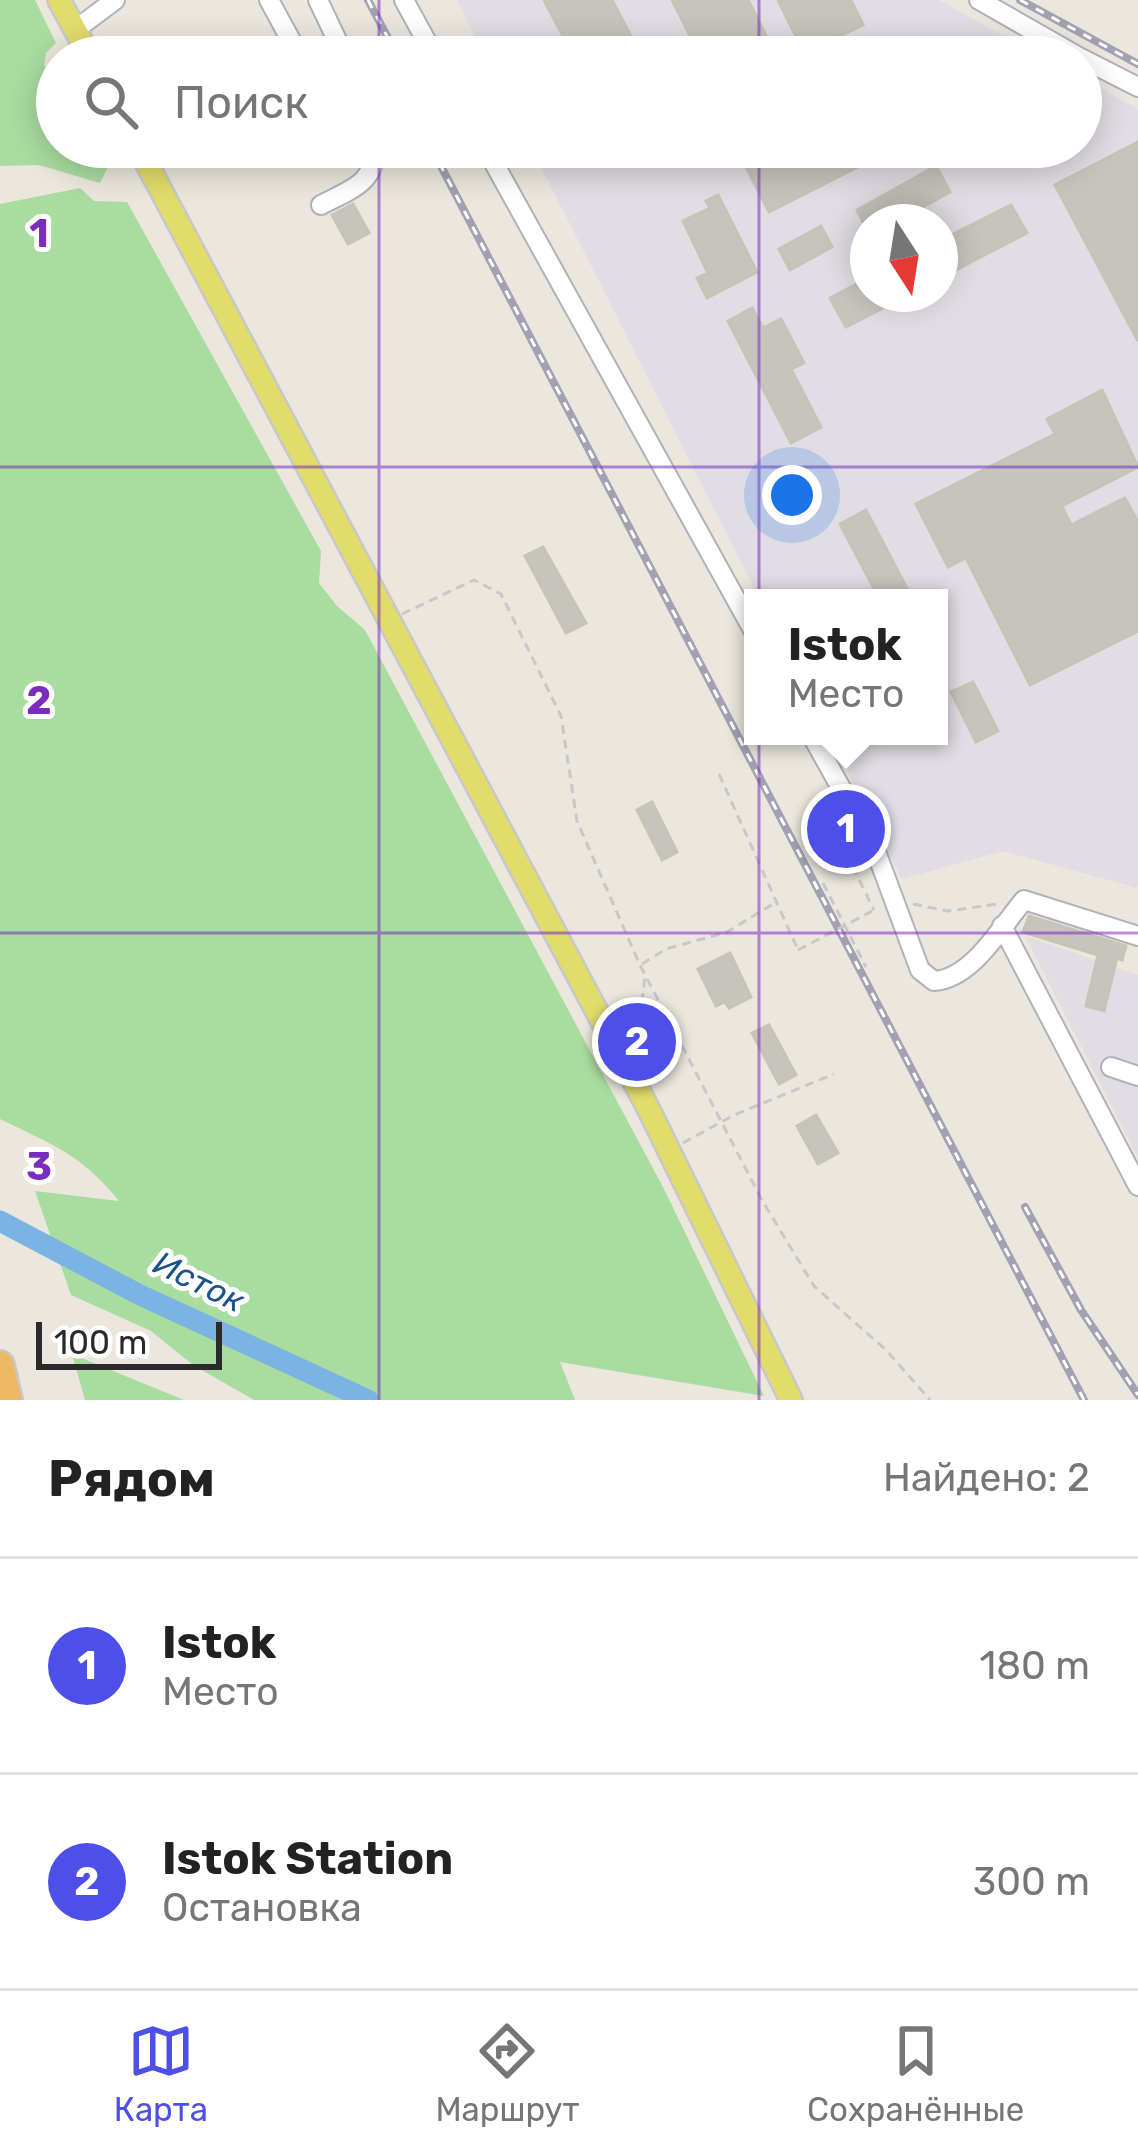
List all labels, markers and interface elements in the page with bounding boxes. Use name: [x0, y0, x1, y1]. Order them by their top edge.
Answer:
search box: [36, 36, 1102, 168]
icon: search: [78, 69, 144, 135]
text: Поиск: [174, 76, 308, 129]
north arrow: [850, 204, 958, 312]
text: 1: [29, 211, 49, 257]
your location: [762, 465, 822, 525]
popup: [744, 589, 948, 745]
text: Istok: [788, 618, 902, 671]
text: Место: [788, 671, 904, 717]
text: 2: [26, 678, 52, 724]
pin: 1: [807, 784, 885, 874]
pin: 2: [598, 997, 676, 1087]
text: 3: [26, 1144, 52, 1190]
water label: Исток: [147, 1243, 251, 1320]
scale bar: [36, 1316, 222, 1369]
text: 100 m: [54, 1323, 147, 1362]
text: Рядом: [48, 1448, 215, 1509]
text: Найдено: 2: [883, 1455, 1090, 1501]
text: Istok: [162, 1616, 276, 1669]
text: 1: [77, 1643, 97, 1689]
text: 180 m: [980, 1643, 1090, 1689]
text: Место: [162, 1669, 279, 1715]
text: Istok Station: [162, 1832, 453, 1885]
text: 2: [74, 1859, 100, 1905]
text: 300 m: [973, 1859, 1090, 1905]
text: Остановка: [162, 1885, 362, 1931]
tab: Карта: [114, 2018, 208, 2129]
tab: Маршрут: [435, 2018, 579, 2129]
tab: Сохранённые: [807, 2018, 1024, 2129]

